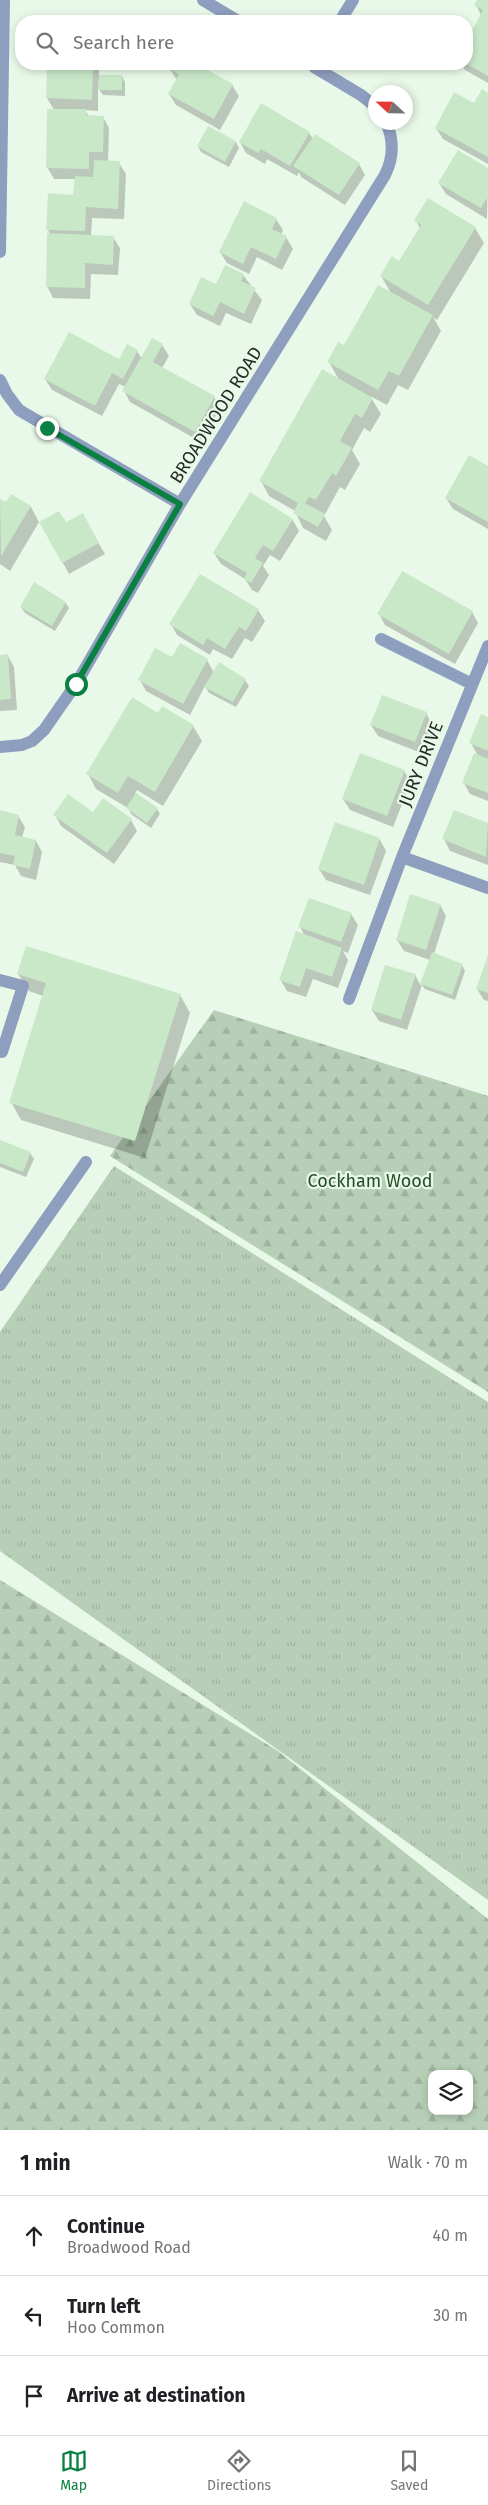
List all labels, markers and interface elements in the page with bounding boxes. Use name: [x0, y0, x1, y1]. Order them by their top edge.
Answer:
search box: [15, 15, 473, 70]
icon: search: [33, 29, 61, 57]
text: Search here: [73, 31, 174, 54]
north arrow: [368, 85, 413, 130]
street label: BROADWOOD ROAD: [165, 343, 267, 487]
route end: [36, 417, 59, 440]
route start: [65, 673, 88, 696]
street label: JURY DRIVE: [394, 718, 448, 810]
park label: Cockham Wood: [307, 1170, 433, 1192]
map controls: [428, 2070, 473, 2115]
button: layers: [428, 2070, 473, 2115]
text: 1 min: [20, 2150, 71, 2176]
text: Walk · 70 m: [388, 2153, 468, 2172]
text: Continue: [67, 2215, 145, 2238]
icon: ahead: [20, 2222, 48, 2250]
text: 40 m: [433, 2226, 468, 2245]
text: Broadwood Road: [67, 2238, 191, 2257]
text: Turn left: [67, 2295, 141, 2318]
icon: left: [20, 2302, 48, 2330]
text: 30 m: [433, 2306, 468, 2325]
text: Hoo Common: [67, 2318, 165, 2337]
icon: arrive: [20, 2382, 48, 2410]
text: Arrive at destination: [67, 2384, 246, 2407]
tab: Map: [60, 2447, 88, 2494]
tab: Directions: [207, 2447, 271, 2494]
tab: Saved: [390, 2447, 428, 2494]

